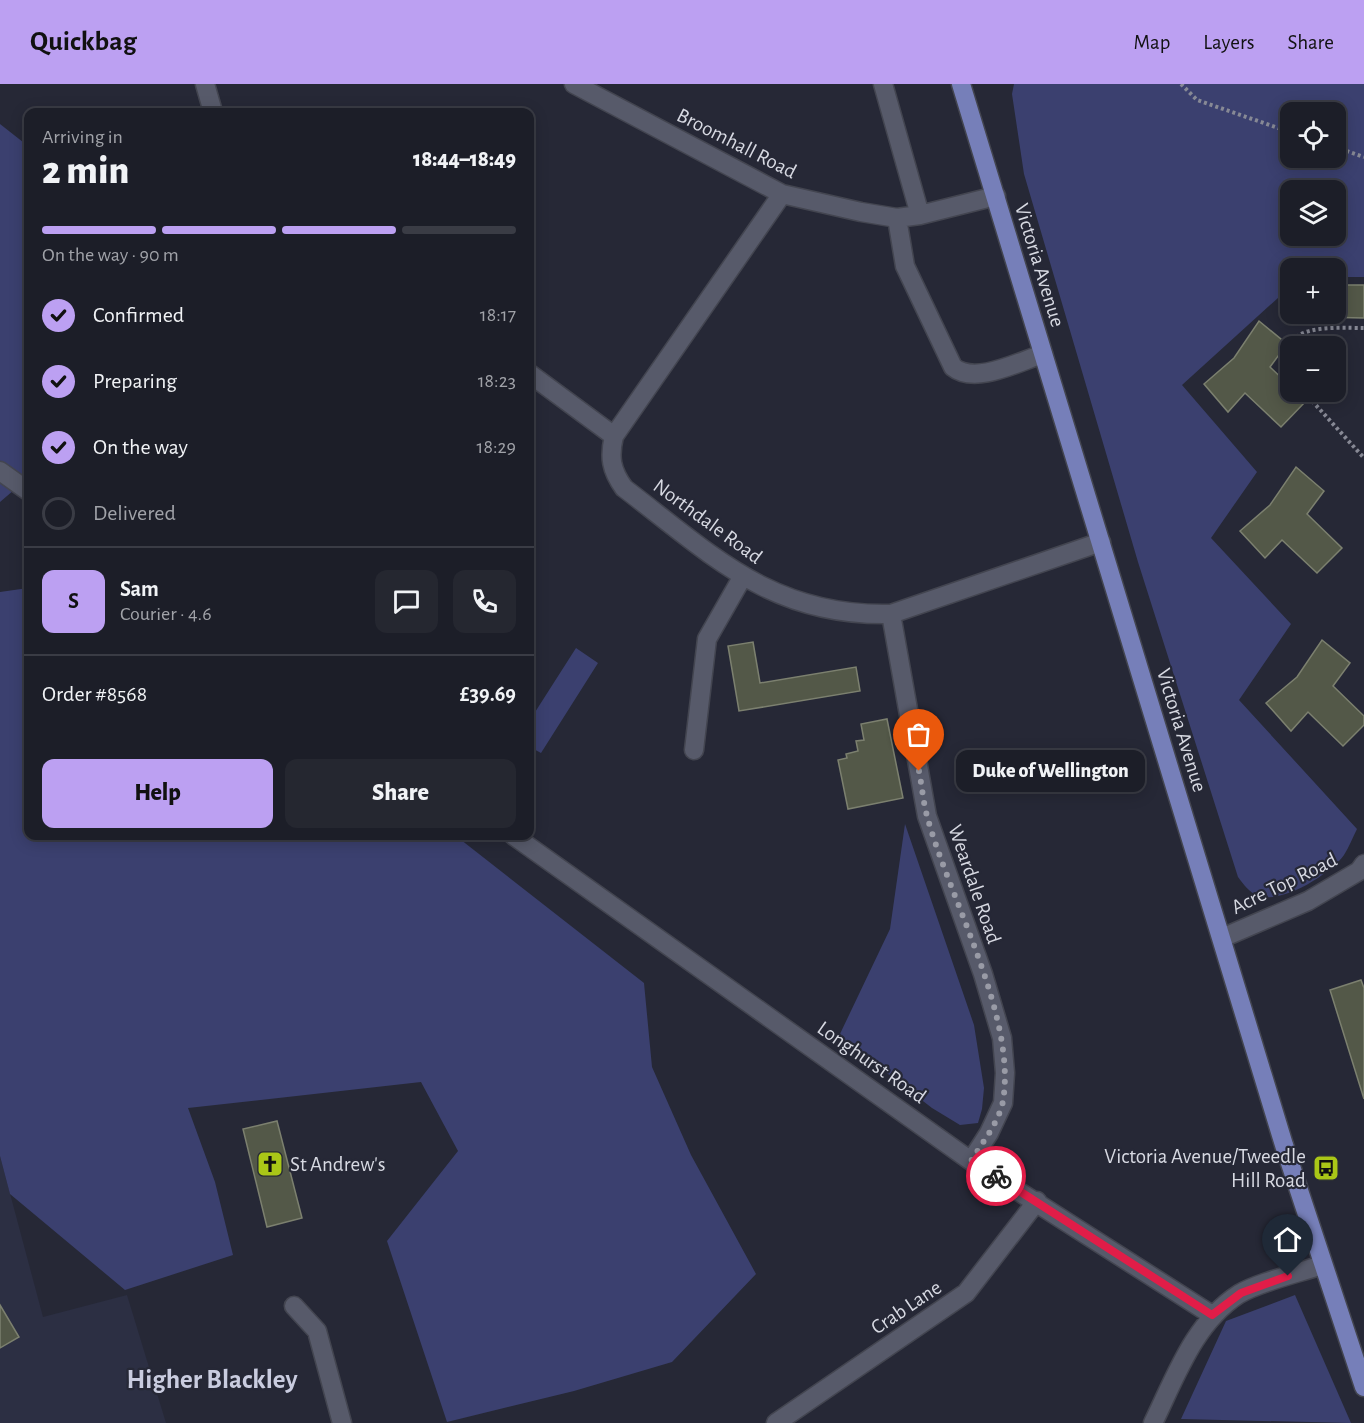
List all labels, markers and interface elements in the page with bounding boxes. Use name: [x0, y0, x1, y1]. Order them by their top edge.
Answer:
text: Quickbag: [30, 28, 137, 56]
text: Map: [1134, 32, 1170, 53]
text: Layers: [1203, 32, 1254, 53]
text: Share: [1287, 32, 1334, 53]
map controls: [1280, 102, 1346, 402]
button: locate: [1280, 102, 1346, 168]
street label: Broomhall Road: [674, 104, 800, 183]
text: Arriving in: [42, 127, 123, 147]
text: 18:44–18:49: [413, 148, 516, 170]
text: 2 min: [42, 152, 129, 191]
button: layers: [1280, 180, 1346, 246]
street label: Victoria Avenue: [1011, 201, 1068, 329]
text: On the way · 90 m: [42, 245, 179, 265]
button: +: [1280, 258, 1346, 324]
icon: check: [42, 299, 75, 332]
text: Confirmed: [93, 304, 184, 326]
text: 18:17: [480, 305, 516, 325]
button: −: [1280, 336, 1346, 402]
icon: check: [42, 365, 75, 398]
text: Preparing: [93, 370, 177, 392]
text: 18:23: [478, 371, 516, 391]
icon: check: [42, 431, 75, 464]
text: On the way: [93, 436, 188, 458]
text: 18:29: [477, 437, 516, 457]
street label: Northdale Road: [649, 475, 766, 568]
text: Delivered: [93, 502, 176, 524]
button: chat: [375, 570, 438, 633]
button: phone: [453, 570, 516, 633]
text: Sam: [120, 578, 159, 600]
text: S: [68, 590, 79, 612]
text: Courier · 4.6: [120, 604, 212, 624]
street label: Victoria Avenue: [1153, 666, 1210, 794]
text: Order #8568: [42, 683, 147, 705]
text: £39.69: [460, 683, 516, 705]
pin: [893, 709, 944, 771]
icon: bag: [902, 718, 935, 751]
callout: Duke of Wellington: [955, 750, 1144, 792]
button: Help: [42, 759, 273, 828]
button: Share: [285, 759, 516, 828]
text: Duke of Wellington: [972, 761, 1129, 781]
street label: Weardale Road: [944, 822, 1005, 947]
street label: Acre Top Road: [1228, 849, 1340, 918]
street label: Longhurst Road: [813, 1017, 930, 1108]
courier: [966, 1146, 1026, 1206]
place label: Victoria Avenue/Tweedle Hill Road: [1104, 1146, 1306, 1191]
church icon: St Andrew's: [255, 1149, 285, 1179]
bus stop icon: Victoria Avenue/Tweedle Hill Road: [1311, 1153, 1341, 1183]
place label: St Andrew's: [290, 1154, 386, 1175]
icon: bike: [980, 1160, 1013, 1193]
pin: [1262, 1214, 1313, 1276]
icon: home: [1271, 1223, 1304, 1256]
street label: Crab Lane: [867, 1276, 945, 1338]
district label: Higher Blackley: [126, 1366, 299, 1394]

